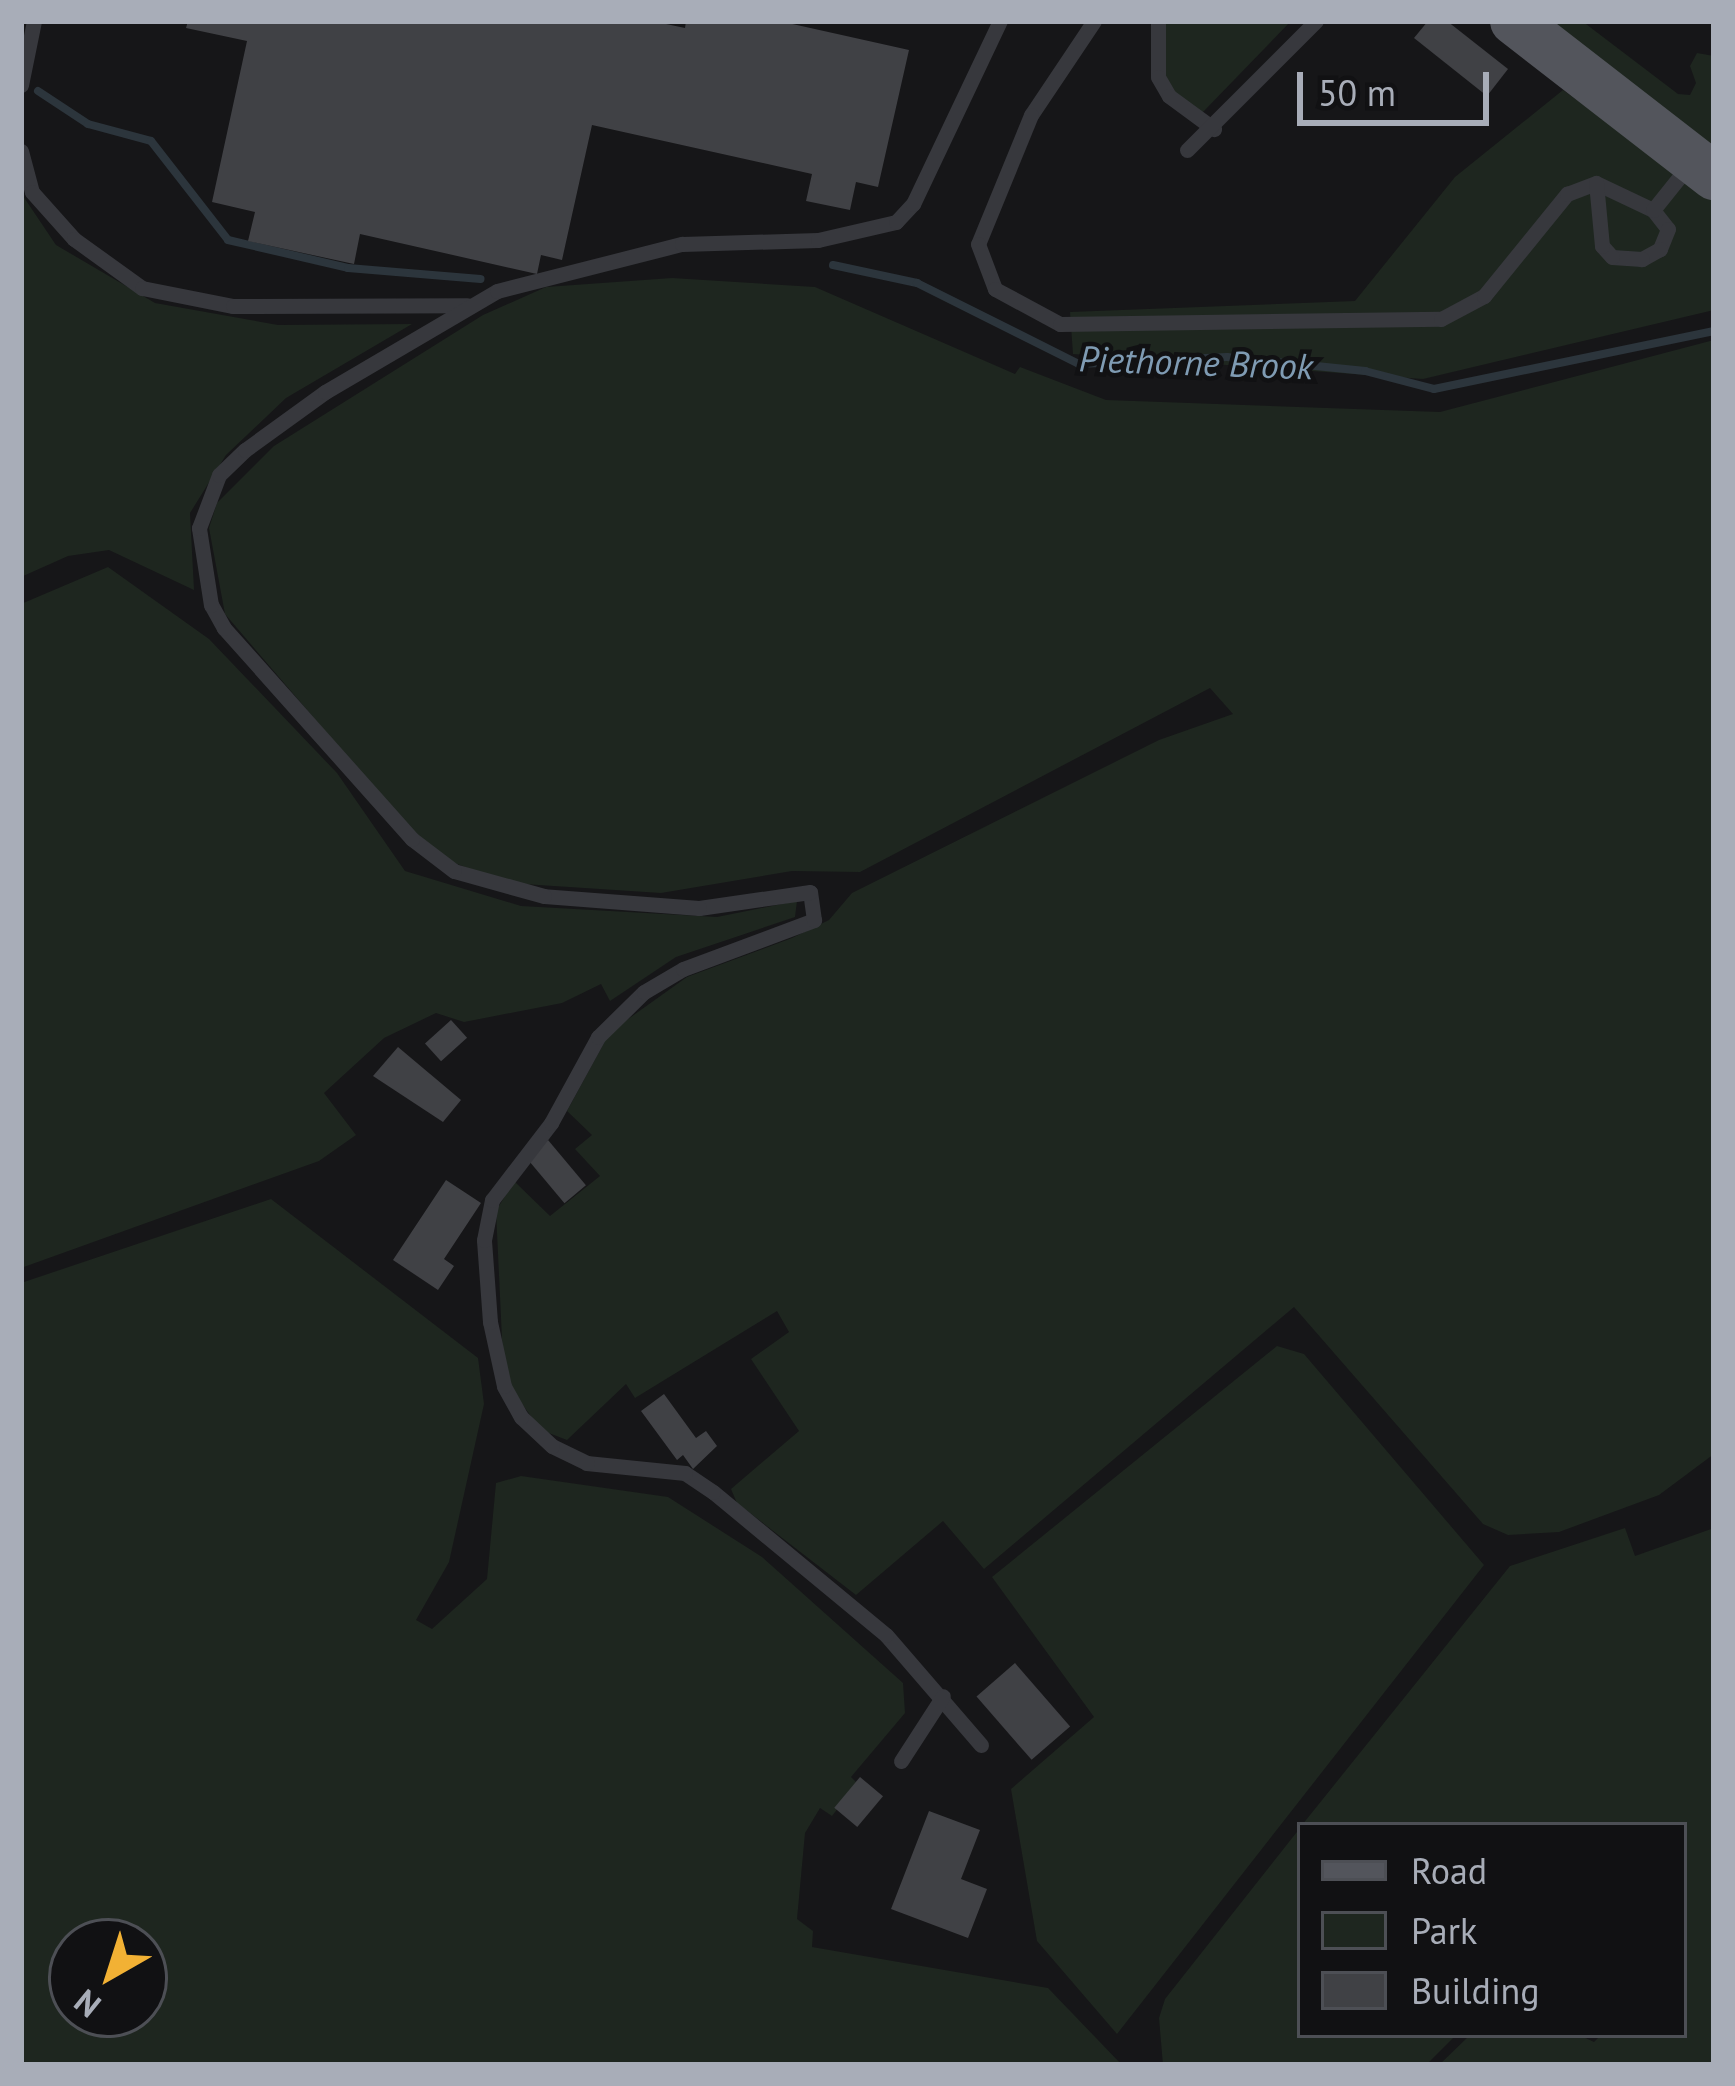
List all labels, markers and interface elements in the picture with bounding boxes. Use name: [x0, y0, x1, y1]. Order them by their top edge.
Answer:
scale bar: [1303, 48, 1495, 122]
text: 50 m: [1318, 69, 1396, 116]
water label: Piethorne Brook: [1078, 336, 1314, 388]
legend: [1297, 1822, 1687, 2038]
text: Road: [1411, 1847, 1487, 1894]
text: Park: [1411, 1907, 1477, 1954]
north arrow: [48, 1918, 168, 2038]
text: Building: [1411, 1967, 1540, 2014]
text: N: [65, 1981, 109, 2028]

